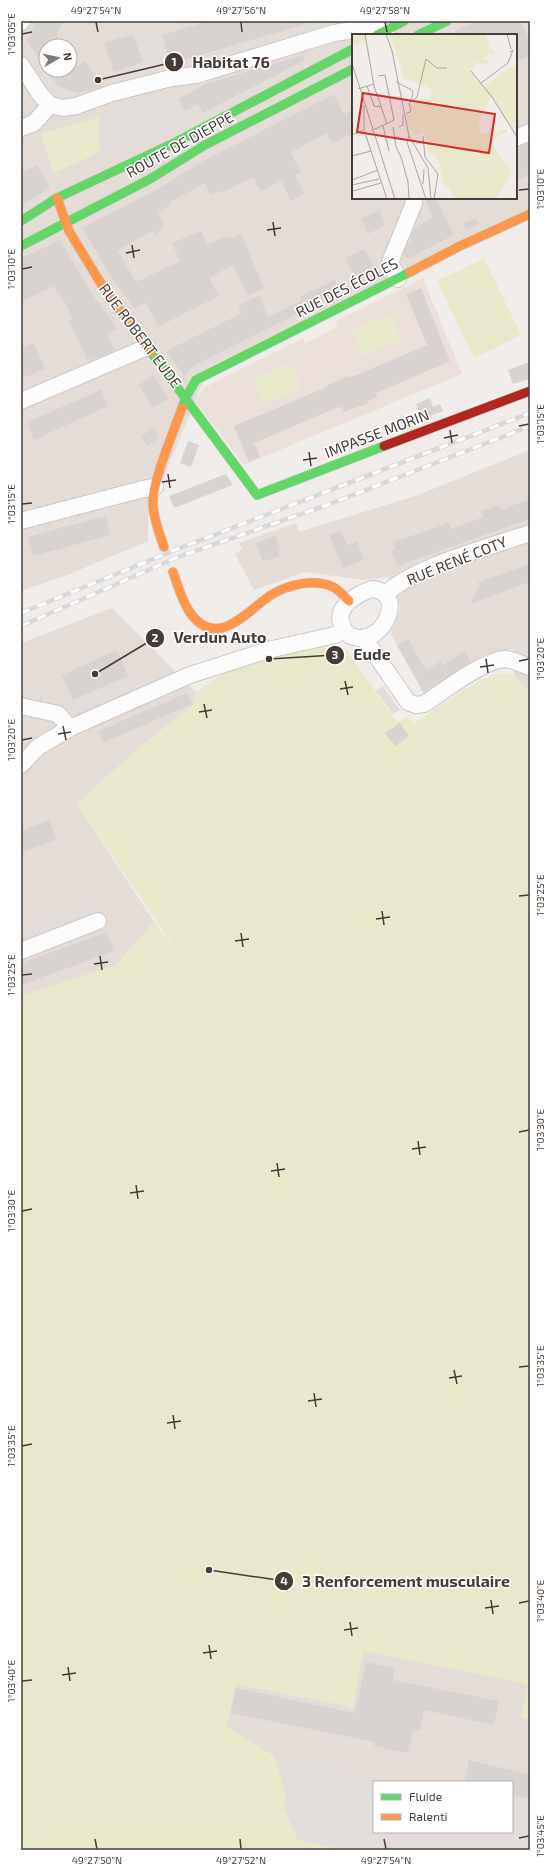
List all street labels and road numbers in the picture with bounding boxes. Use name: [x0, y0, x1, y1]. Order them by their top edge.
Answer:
street label: ROUTE DE DIEPPE: [123, 107, 236, 181]
street label: RUE DES ÉCOLES: [292, 254, 401, 321]
street label: RUE ROBERT EUDE: [96, 280, 186, 391]
street label: IMPASSE MORIN: [322, 405, 431, 461]
street label: RUE RENÉ COTY: [404, 532, 510, 588]

